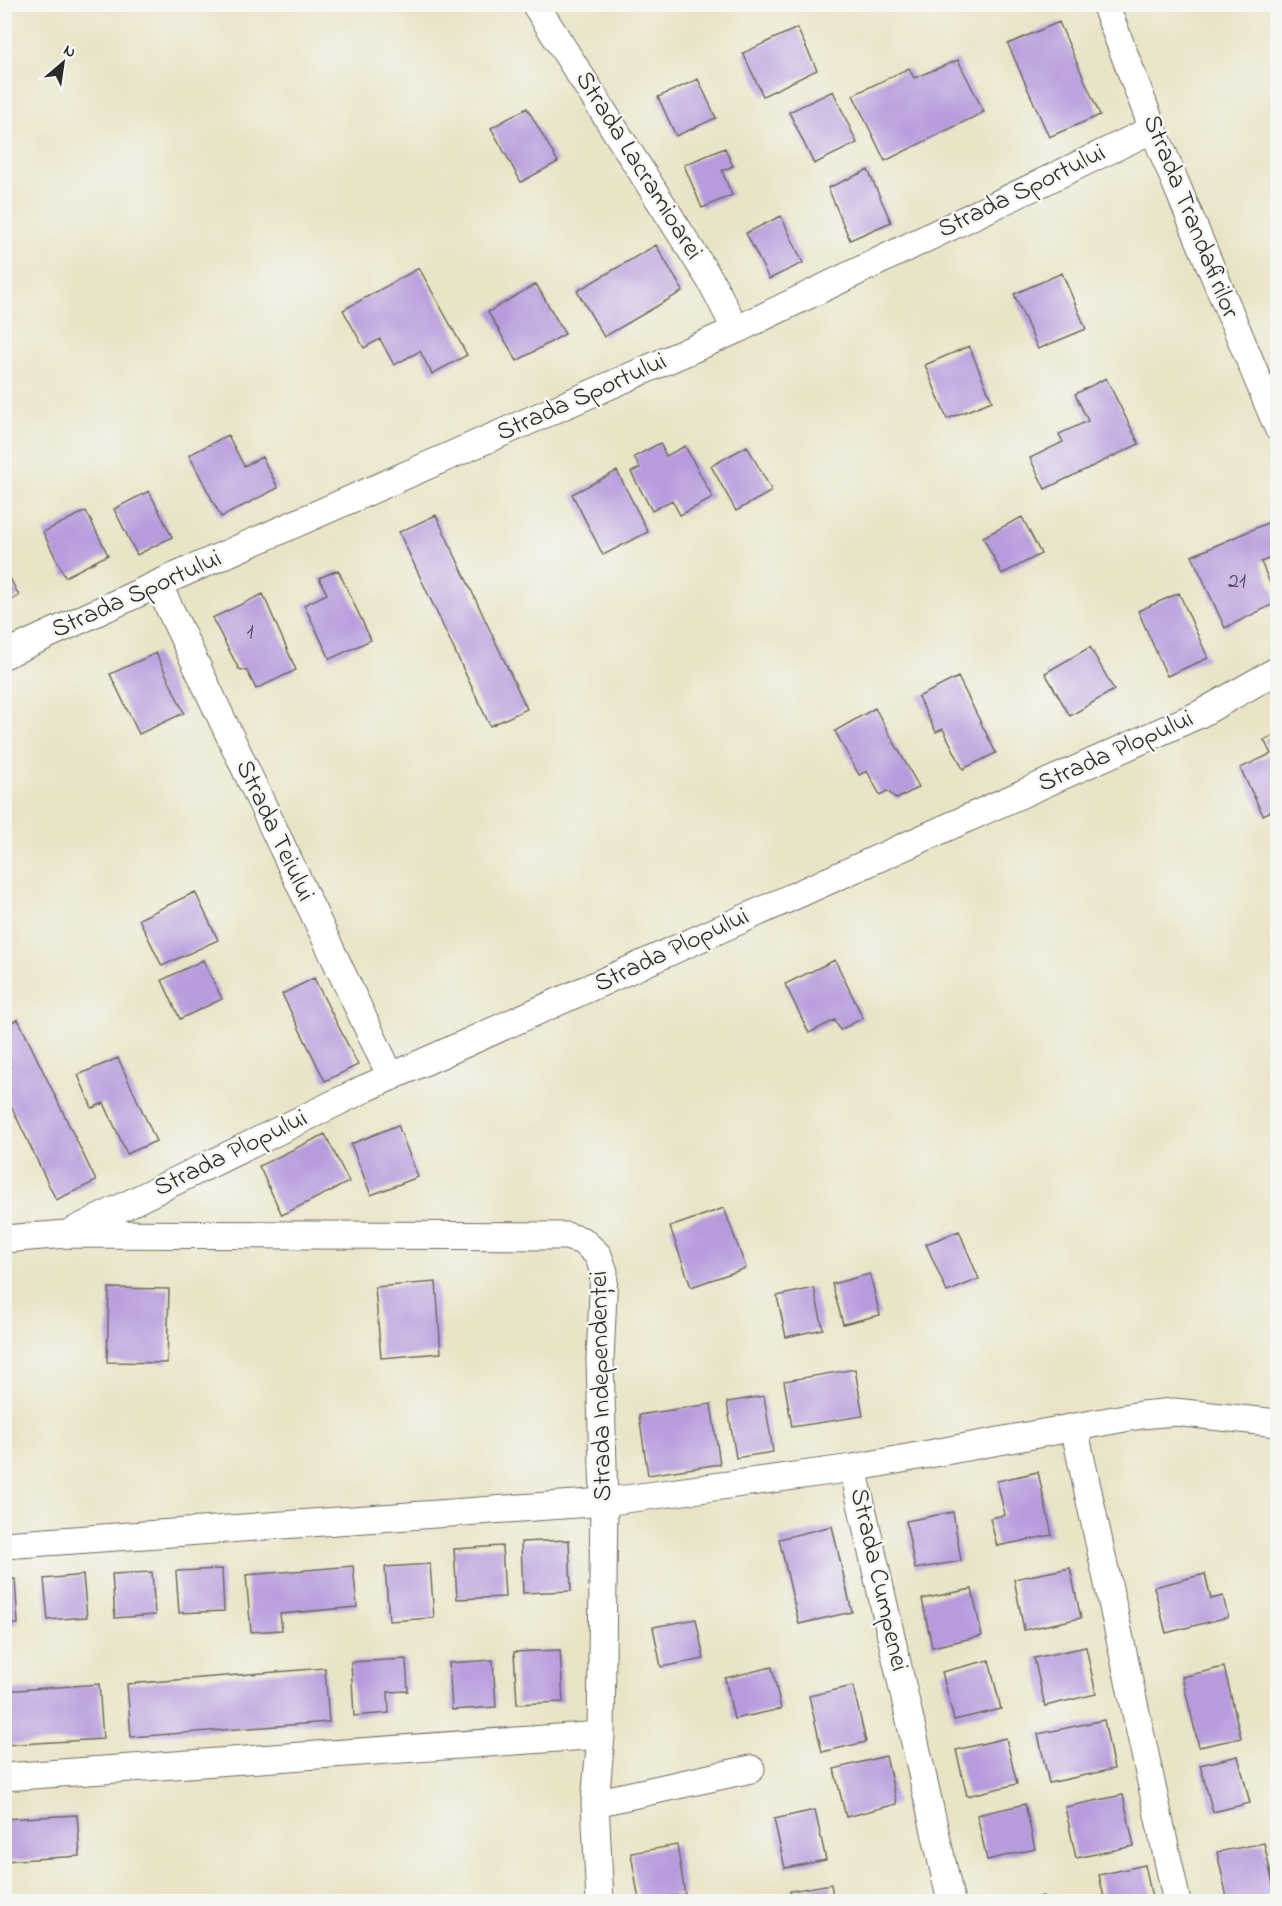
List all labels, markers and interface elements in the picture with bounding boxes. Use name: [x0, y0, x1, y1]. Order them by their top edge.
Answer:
north arrow: [33, 33, 93, 93]
text: N: [59, 39, 80, 65]
street label: Strada Lacramioarei: [564, 64, 712, 268]
street label: Strada Trandafirilor: [1132, 109, 1249, 325]
street label: Strada Sportului: [932, 135, 1112, 249]
street label: Strada Sportului: [491, 344, 673, 452]
street label: Strada Sportului: [46, 541, 228, 649]
house number: 21: [1228, 566, 1246, 598]
house number: 1: [247, 617, 254, 649]
street label: Strada Plopului: [1032, 701, 1200, 803]
street label: Strada Teiului: [225, 754, 323, 908]
street label: Strada Plopului: [588, 899, 756, 1003]
street label: Strada Plopului: [148, 1100, 314, 1208]
street label: Strada Independenței: [581, 1270, 623, 1502]
street label: Strada Cumpenei: [838, 1485, 918, 1675]

